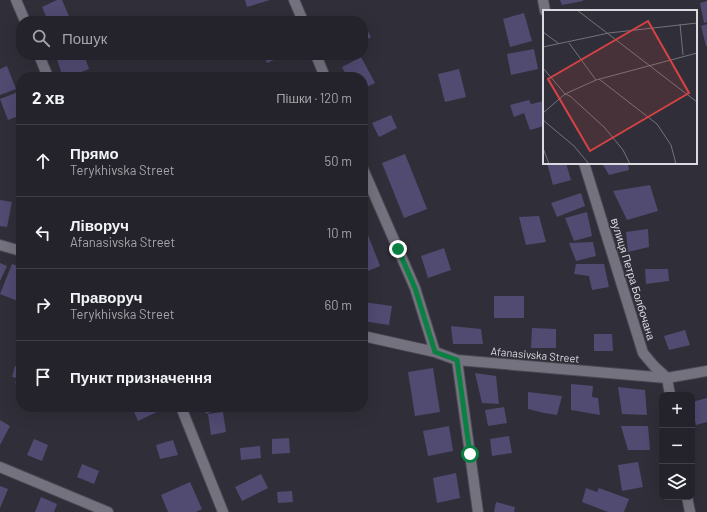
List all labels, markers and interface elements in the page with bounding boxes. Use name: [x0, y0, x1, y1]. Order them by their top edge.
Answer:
inset map: [543, 10, 697, 164]
search box: [16, 16, 368, 60]
icon: search: [30, 27, 52, 49]
text: Пошук: [62, 29, 107, 47]
text: 2 хв: [32, 87, 65, 107]
text: Пішки · 120 m: [276, 90, 352, 106]
text: Прямо: [70, 144, 119, 162]
icon: ahead: [32, 150, 54, 172]
text: 50 m: [325, 153, 352, 169]
text: Terykhivska Street: [70, 162, 175, 178]
text: Ліворуч: [70, 216, 129, 234]
street label: вулиця Петра Болбочана: [609, 216, 658, 342]
icon: left: [32, 222, 54, 244]
text: 10 m: [327, 225, 352, 241]
text: Afanasivska Street: [70, 234, 175, 250]
route end: [389, 240, 407, 258]
text: Праворуч: [70, 288, 143, 306]
icon: right: [32, 294, 54, 316]
text: 60 m: [325, 297, 352, 313]
text: Terykhivska Street: [70, 306, 175, 322]
street label: Afanasivska Street: [490, 344, 580, 365]
icon: arrive: [32, 366, 54, 388]
text: Пункт призначення: [70, 368, 212, 386]
map controls: [659, 392, 695, 500]
button: +: [659, 392, 695, 428]
button: −: [659, 428, 695, 464]
route start: [461, 445, 479, 463]
button: layers: [659, 464, 695, 500]

